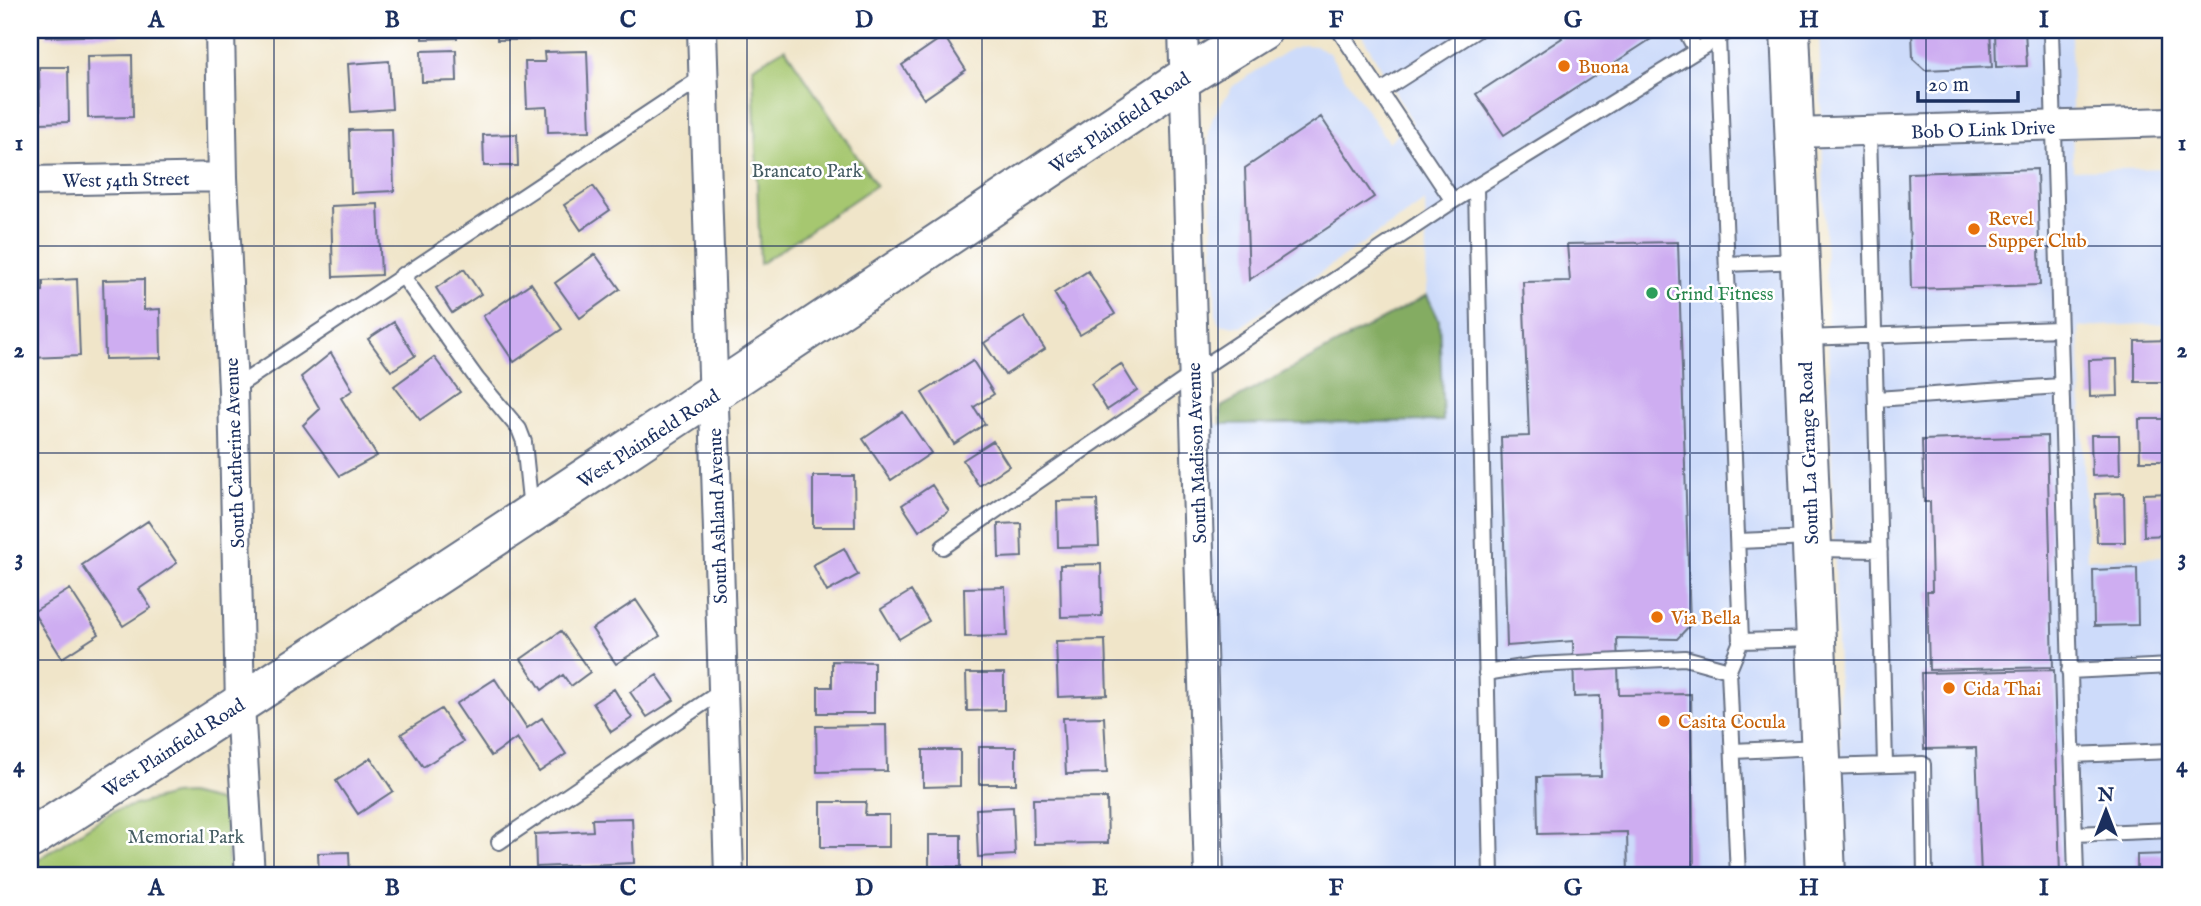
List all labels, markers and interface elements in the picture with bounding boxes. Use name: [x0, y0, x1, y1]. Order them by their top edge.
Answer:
text: A: [147, 6, 165, 35]
text: B: [384, 6, 400, 35]
text: C: [620, 6, 637, 35]
text: D: [855, 6, 873, 35]
text: E: [1092, 6, 1108, 35]
text: F: [1329, 6, 1344, 35]
text: G: [1564, 6, 1583, 35]
text: H: [1799, 6, 1819, 35]
text: I: [2039, 6, 2049, 35]
place label: Buona: [1578, 56, 1630, 80]
marker: Buona: [1556, 58, 1572, 74]
scale bar: [1918, 60, 2017, 104]
street label: West Plainfield Road: [1045, 67, 1196, 180]
text: 20 m: [1928, 72, 1969, 99]
street label: Bob O Link Drive: [1911, 116, 2056, 146]
text: 1: [15, 129, 23, 158]
text: 1: [2178, 129, 2186, 158]
park label: Brancato Park: [751, 160, 863, 184]
street label: West 54th Street: [62, 168, 190, 194]
place label: Revel Supper Club: [1988, 208, 2087, 254]
marker: Revel Supper Club: [1966, 221, 1982, 237]
place label: Grind Fitness: [1666, 283, 1773, 307]
marker: Grind Fitness: [1644, 285, 1660, 301]
text: 2: [14, 336, 25, 365]
text: 2: [2177, 336, 2188, 365]
street label: South Catherine Avenue: [221, 357, 251, 549]
street label: South La Grange Road: [1795, 360, 1825, 545]
street label: South Madison Avenue: [1183, 362, 1213, 544]
street label: West Plainfield Road: [573, 384, 726, 495]
street label: South Ashland Avenue: [704, 427, 734, 604]
text: 3: [15, 544, 23, 573]
text: 3: [2178, 544, 2186, 573]
place label: Via Bella: [1670, 607, 1742, 631]
marker: Via Bella: [1649, 609, 1665, 625]
place label: Cida Thai: [1963, 678, 2041, 702]
marker: Cida Thai: [1941, 680, 1957, 696]
street label: West Plainfield Road: [98, 693, 251, 804]
place label: Casita Cocula: [1678, 711, 1786, 735]
marker: Casita Cocula: [1656, 713, 1672, 729]
text: 4: [13, 751, 25, 780]
text: 4: [2176, 751, 2188, 780]
north arrow: [2072, 776, 2142, 846]
text: N: [2097, 784, 2115, 808]
park label: Memorial Park: [128, 826, 245, 850]
text: A: [147, 874, 165, 903]
text: B: [384, 874, 400, 903]
text: C: [620, 874, 637, 903]
text: D: [855, 874, 873, 903]
text: E: [1092, 874, 1108, 903]
text: F: [1329, 874, 1344, 903]
text: G: [1564, 874, 1583, 903]
text: H: [1799, 874, 1819, 903]
text: I: [2039, 874, 2049, 903]

